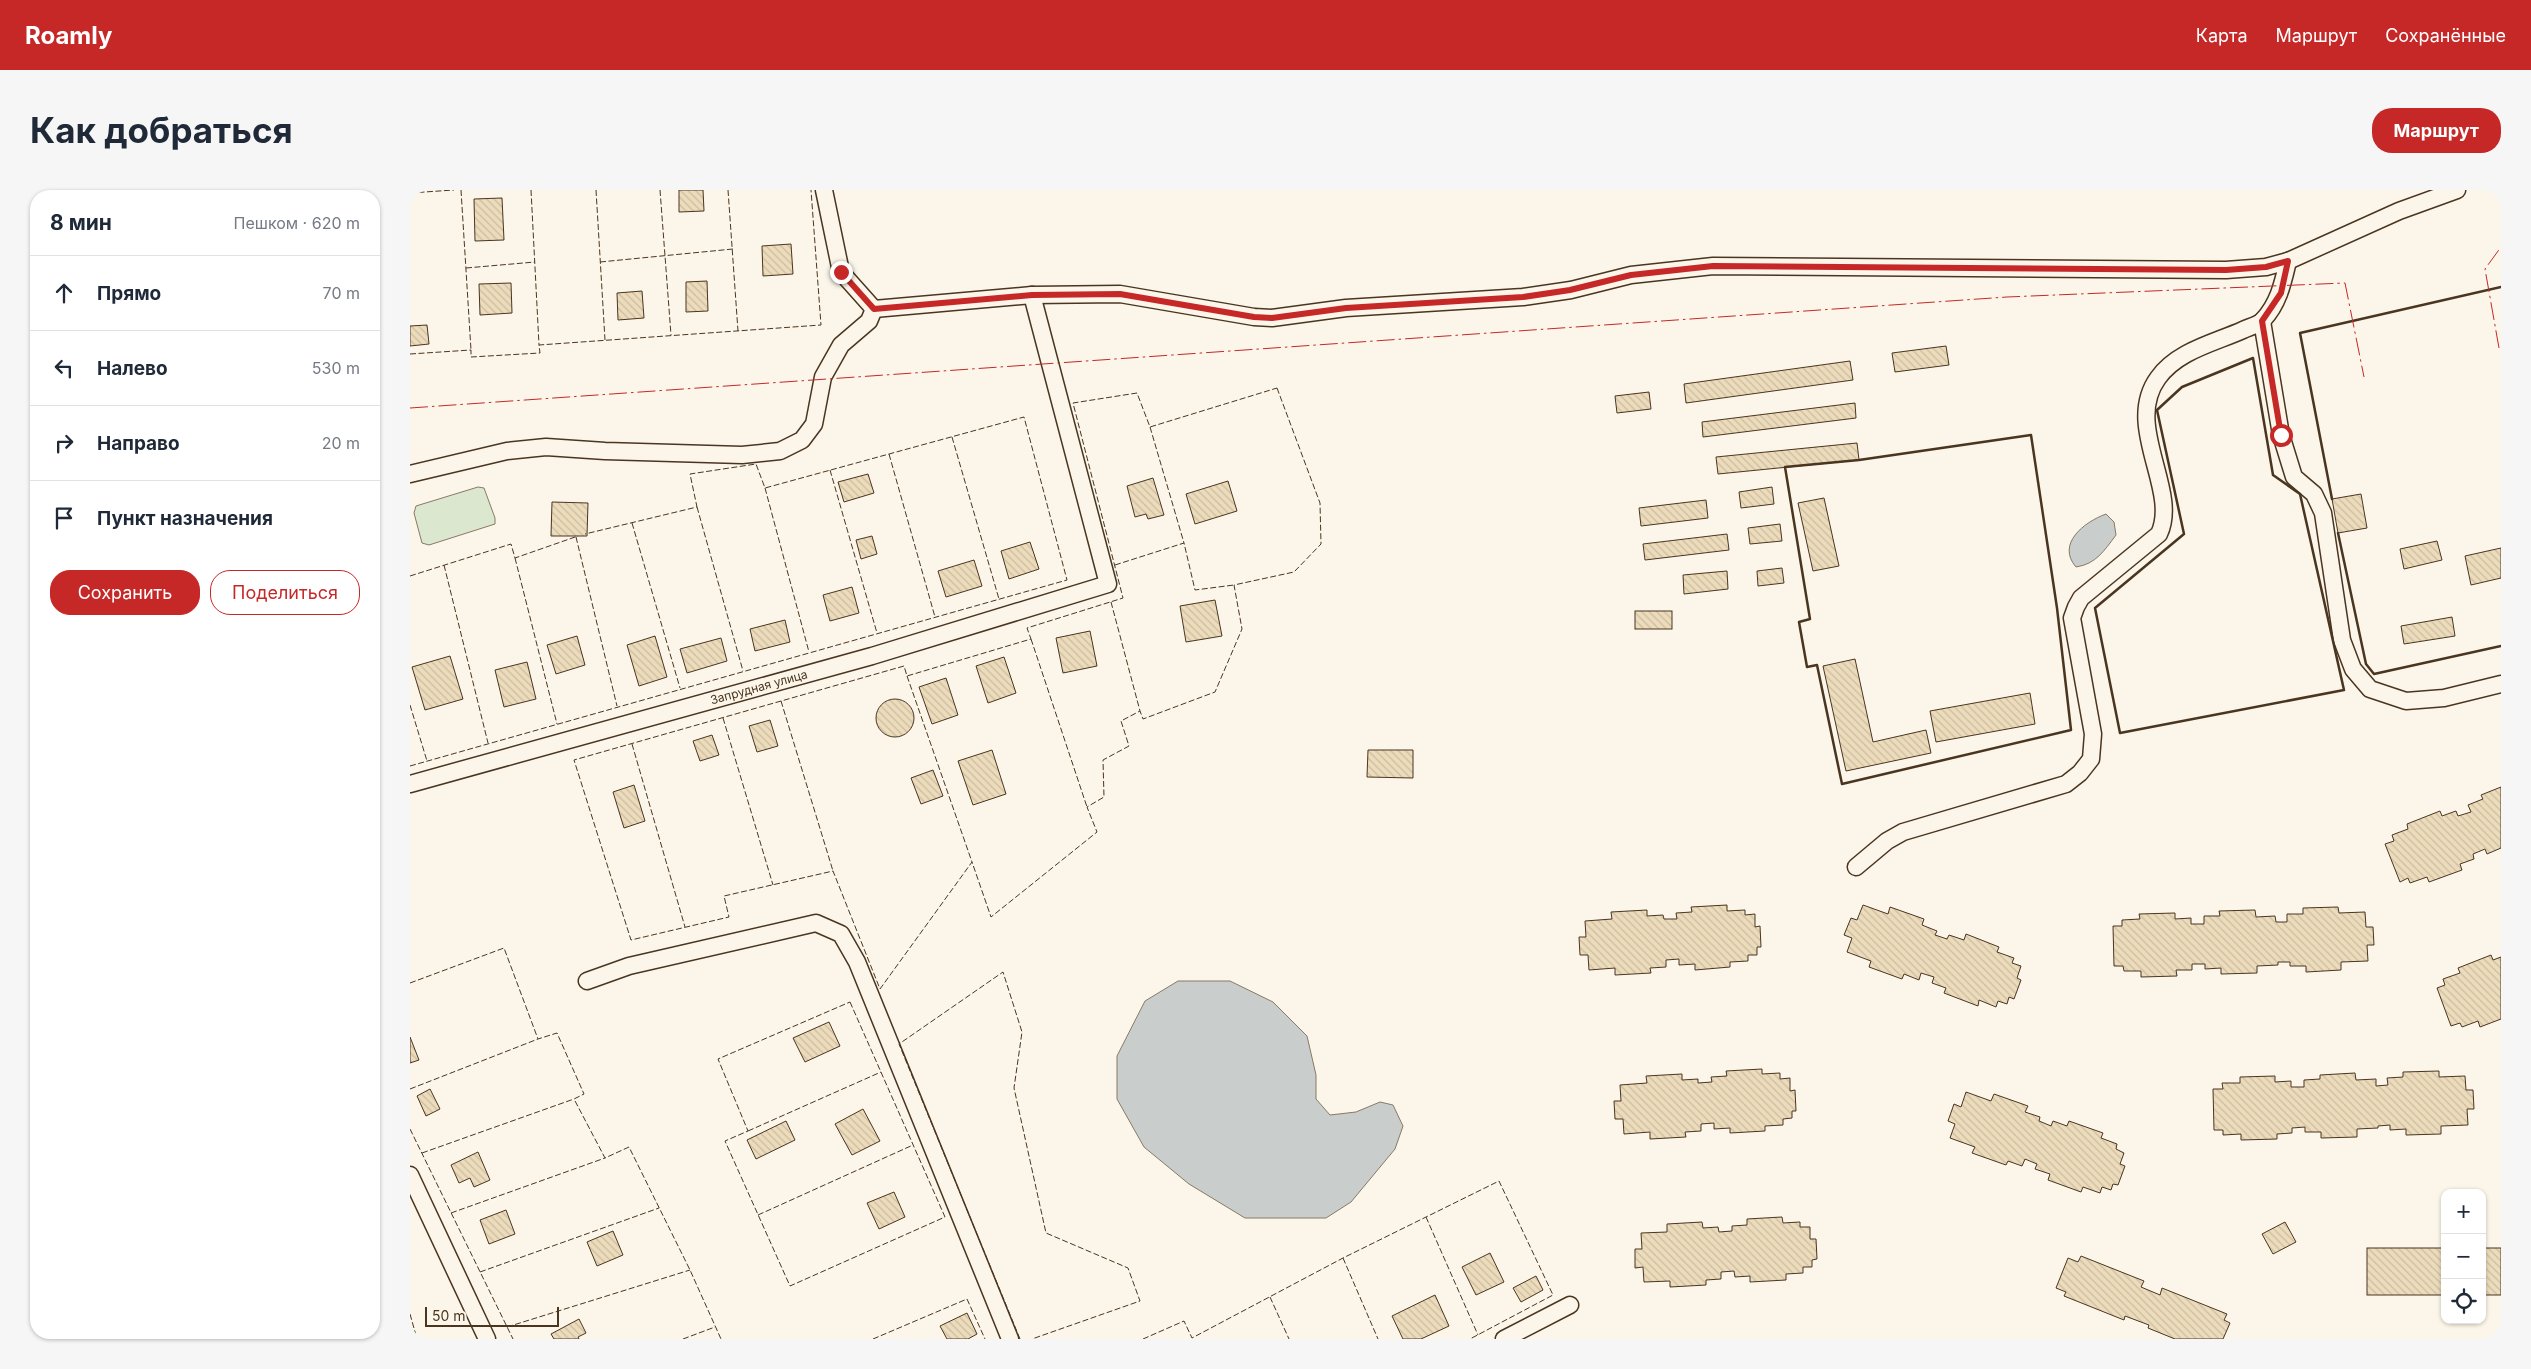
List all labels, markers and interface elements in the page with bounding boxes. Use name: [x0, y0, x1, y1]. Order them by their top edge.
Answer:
text: Roamly: [25, 21, 112, 50]
text: Карта: [2196, 25, 2248, 46]
text: Маршрут: [2276, 25, 2357, 46]
text: Сохранённые: [2385, 25, 2506, 46]
button: Маршрут: [2372, 108, 2501, 153]
text: Как добраться: [30, 109, 293, 151]
text: 8 мин: [50, 210, 112, 235]
text: Пешком · 620 m: [234, 213, 360, 233]
route end: [830, 261, 853, 284]
icon: ahead: [50, 279, 78, 307]
text: Прямо: [97, 282, 161, 305]
text: 70 m: [323, 283, 360, 303]
icon: left: [50, 354, 78, 382]
text: Налево: [97, 357, 168, 380]
text: 530 m: [312, 358, 360, 378]
route start: [2270, 424, 2293, 447]
icon: right: [50, 429, 78, 457]
text: Направо: [97, 432, 180, 455]
text: 20 m: [322, 433, 360, 453]
icon: arrive: [50, 504, 78, 532]
text: Пункт назначения: [97, 507, 273, 530]
button: Сохранить: [50, 570, 200, 615]
button: Поделиться: [210, 570, 360, 615]
street label: Запрудная улица: [708, 666, 809, 707]
map controls: [2441, 1189, 2486, 1324]
button: +: [2441, 1189, 2486, 1234]
button: −: [2441, 1234, 2486, 1279]
button: locate: [2441, 1279, 2486, 1324]
scale bar: [425, 1304, 559, 1327]
text: 50 m: [432, 1307, 466, 1324]

